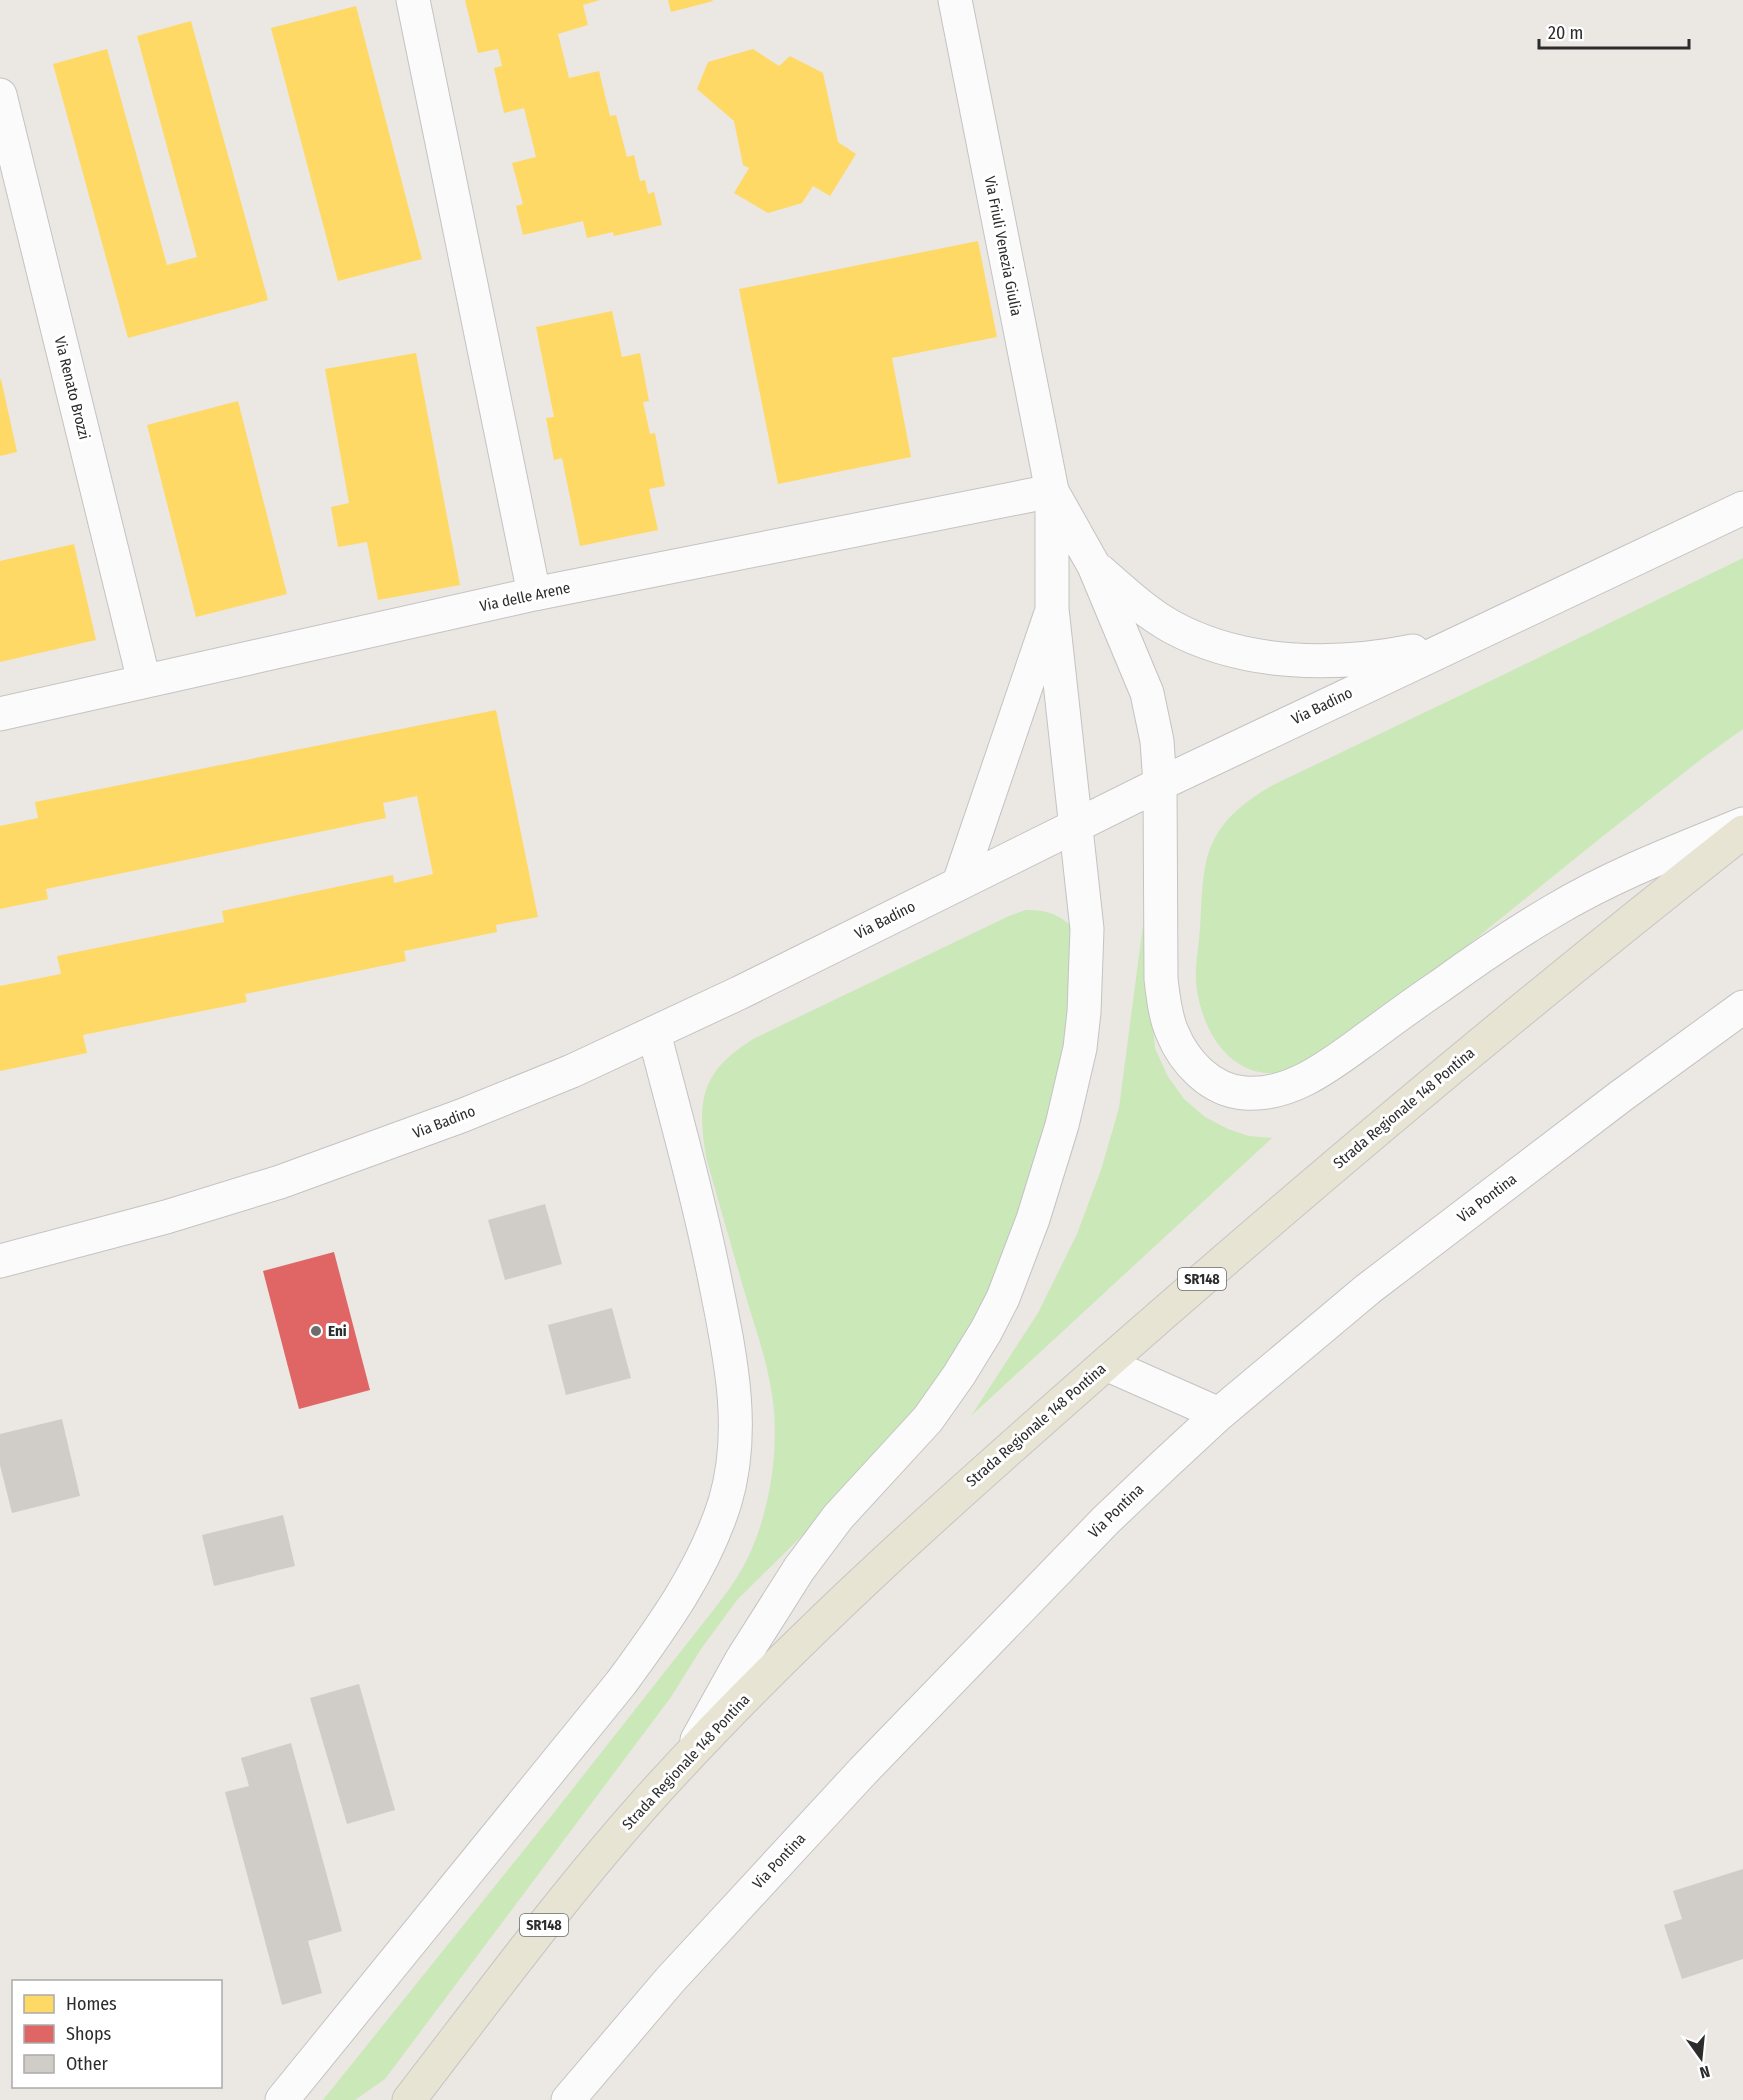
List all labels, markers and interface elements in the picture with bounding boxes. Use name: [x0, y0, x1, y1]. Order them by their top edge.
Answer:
scale bar: [1539, 12, 1689, 50]
text: 20 m: [1548, 22, 1583, 44]
street label: Via Friuli Venezia Giulia: [981, 174, 1025, 318]
street label: Via Renato Brozzi: [51, 335, 93, 441]
street label: Via delle Arene: [478, 579, 572, 615]
street label: Via Badino: [1289, 684, 1355, 728]
street label: Via Badino: [852, 897, 918, 943]
street label: Strada Regionale 148 Pontina: [1330, 1044, 1478, 1172]
street label: Via Badino: [410, 1102, 478, 1142]
street label: Via Pontina: [1454, 1170, 1520, 1226]
road number: SR148: [1178, 1268, 1226, 1290]
place label: Eni: [328, 1322, 347, 1340]
marker: Eni: [309, 1324, 323, 1338]
street label: Strada Regionale 148 Pontina: [963, 1360, 1109, 1490]
street label: Via Pontina: [1085, 1480, 1147, 1542]
street label: Strada Regionale 148 Pontina: [618, 1691, 754, 1833]
street label: Via Pontina: [749, 1829, 809, 1893]
road number: SR148: [520, 1914, 568, 1936]
legend: [12, 1980, 222, 2088]
text: Homes: [66, 1993, 117, 2015]
text: Shops: [66, 2023, 111, 2045]
north arrow: [1671, 2028, 1731, 2088]
text: Other: [66, 2053, 109, 2075]
text: N: [1698, 2062, 1712, 2082]

